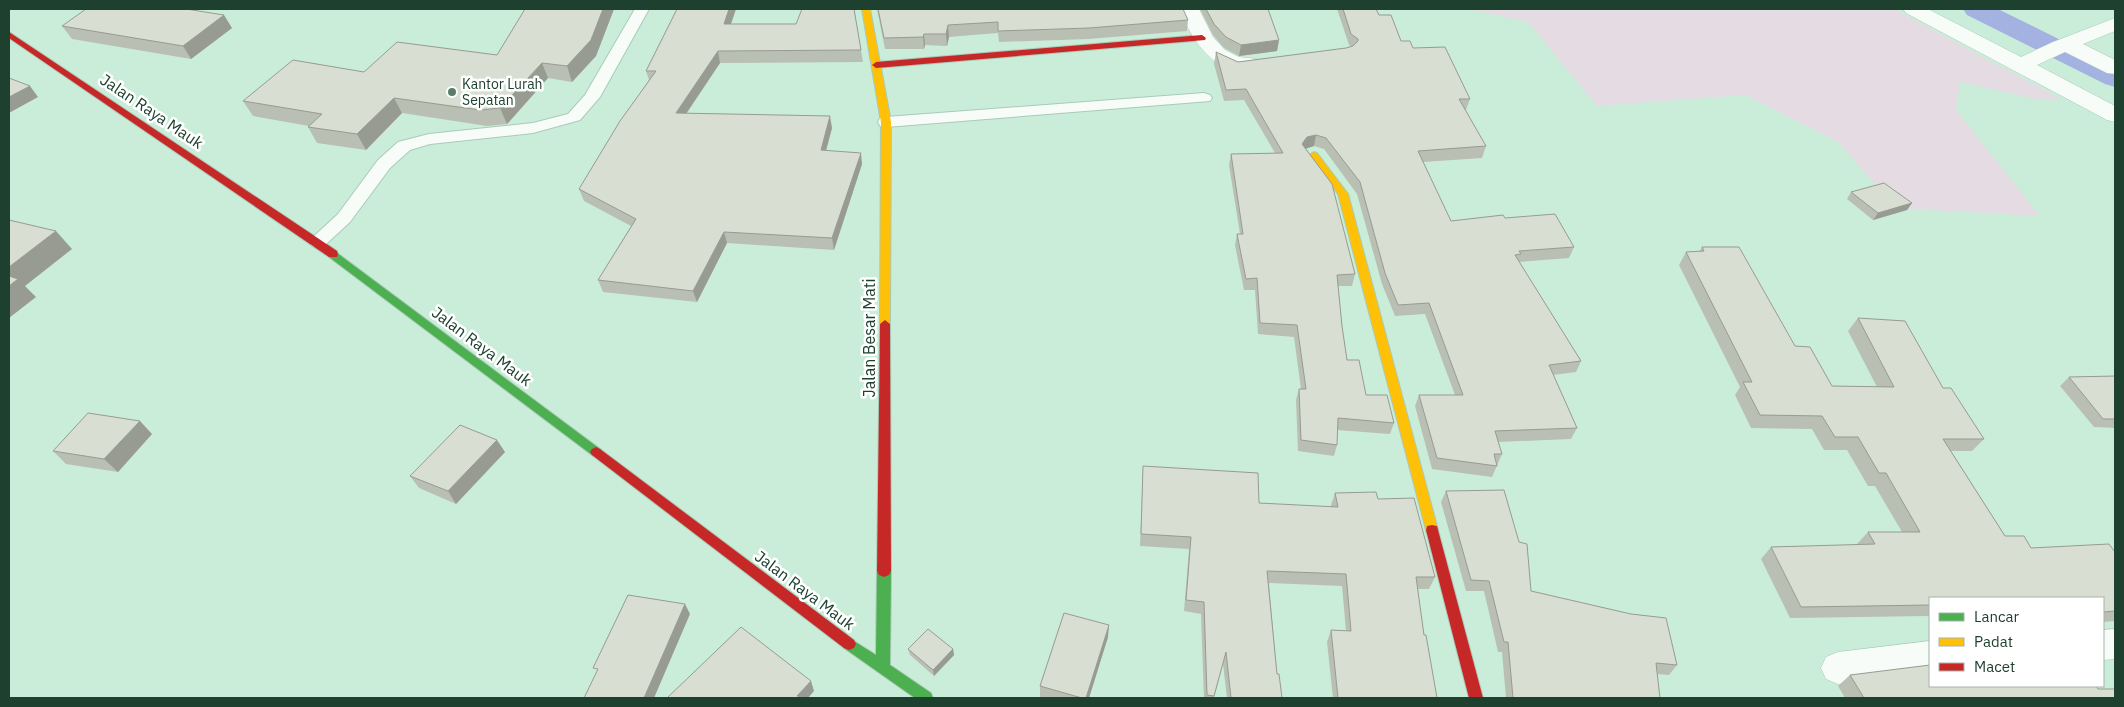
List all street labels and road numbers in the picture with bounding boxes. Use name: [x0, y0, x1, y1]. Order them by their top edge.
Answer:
street label: Jalan Raya Mauk: [97, 69, 208, 153]
street label: Jalan Besar Mati: [859, 279, 879, 397]
street label: Jalan Raya Mauk: [428, 302, 536, 390]
street label: Jalan Raya Mauk: [751, 546, 859, 634]

